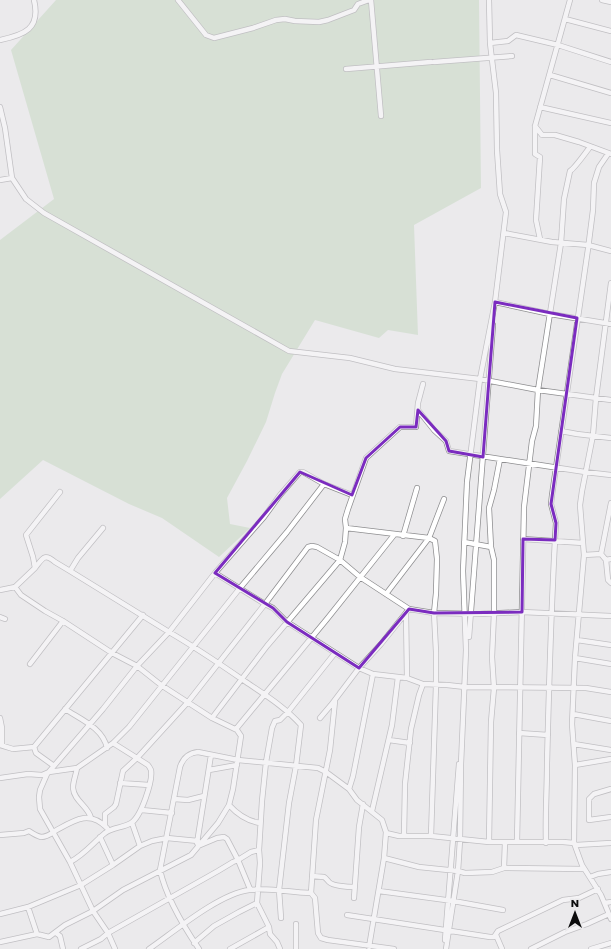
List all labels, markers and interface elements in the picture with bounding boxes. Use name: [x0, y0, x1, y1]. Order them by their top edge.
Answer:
north arrow: [555, 893, 595, 933]
text: N: [571, 895, 579, 911]

